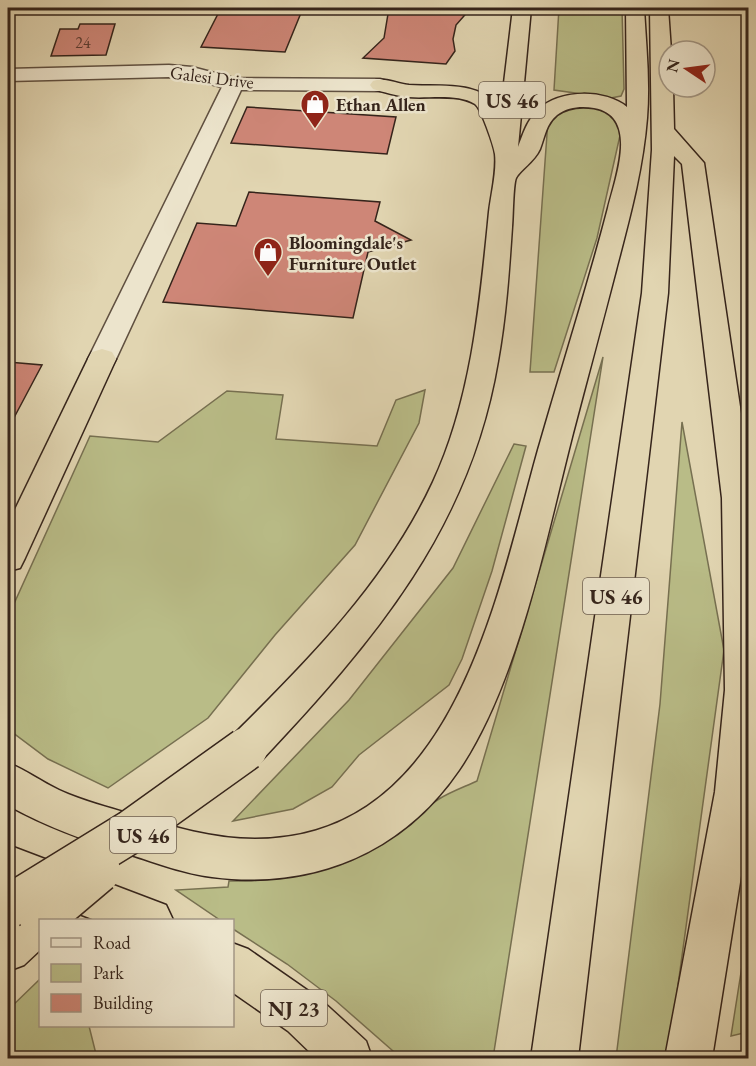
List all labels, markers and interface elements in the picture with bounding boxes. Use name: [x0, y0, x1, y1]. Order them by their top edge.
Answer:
house number: 24: [75, 32, 91, 53]
north arrow: [657, 39, 717, 99]
text: N: [661, 57, 685, 74]
street label: Galesi Drive: [169, 60, 255, 94]
road number: US 46: [479, 82, 545, 118]
shop icon: Ethan Allen: [299, 88, 331, 130]
place label: Ethan Allen: [336, 93, 426, 116]
place label: Bloomingdale's Furniture Outlet: [289, 231, 417, 275]
shop icon: Bloomingdale's Furniture Outlet: [252, 236, 284, 278]
road number: US 46: [583, 578, 649, 614]
road number: US 46: [110, 817, 176, 853]
legend: [39, 919, 234, 1027]
text: Road: [93, 931, 132, 954]
text: Park: [93, 961, 124, 984]
road number: NJ 23: [261, 990, 327, 1026]
text: Building: [93, 991, 153, 1014]

